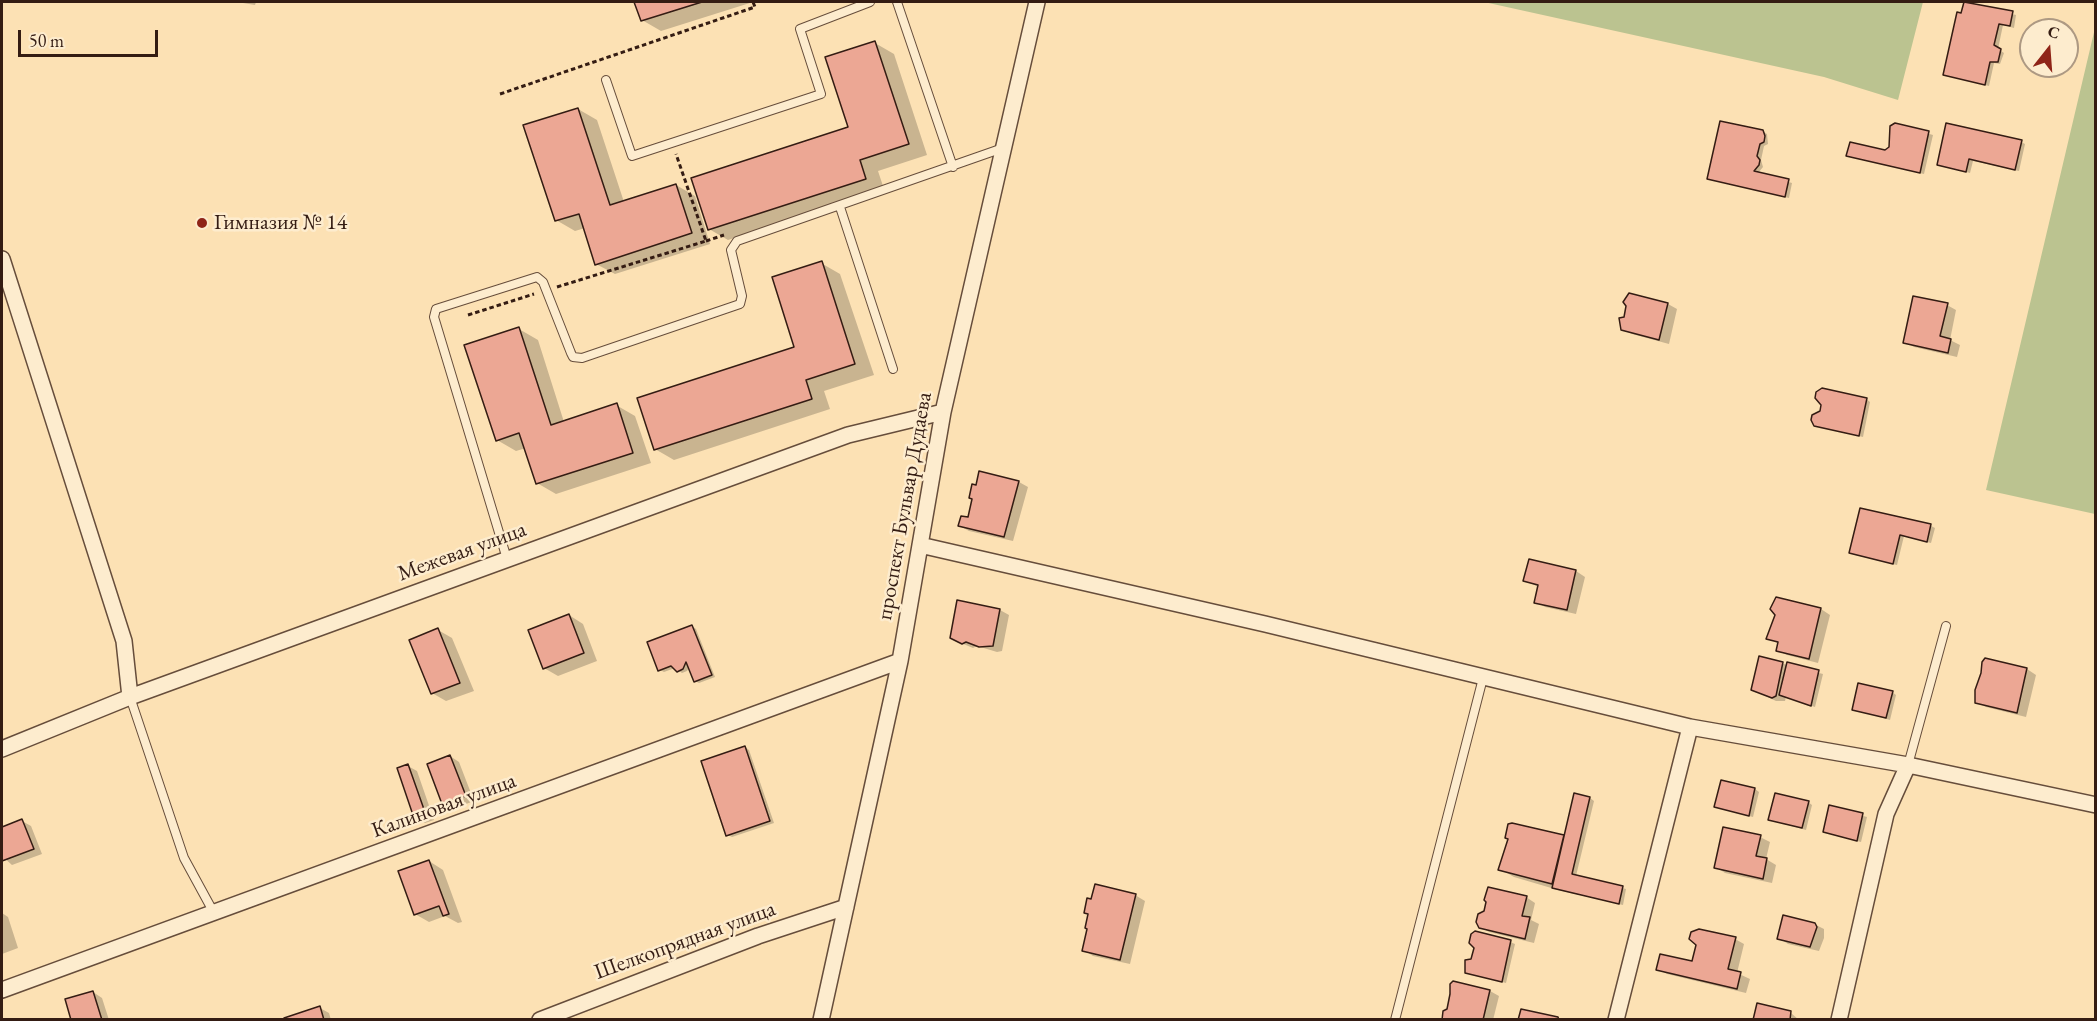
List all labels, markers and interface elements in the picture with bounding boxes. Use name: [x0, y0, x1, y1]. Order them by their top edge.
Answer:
scale bar: [21, 18, 160, 56]
north arrow: [2019, 18, 2079, 78]
text: С: [2045, 21, 2062, 44]
text: 50 m: [29, 29, 64, 52]
place label: Гимназия № 14: [214, 210, 347, 236]
marker: Гимназия № 14: [195, 216, 209, 230]
street label: проспект Бульвар Дудаева: [872, 390, 938, 622]
street label: Межевая улица: [394, 517, 530, 587]
street label: Калиновая улица: [368, 768, 520, 844]
street label: Шелкопрядная улица: [591, 896, 779, 986]

